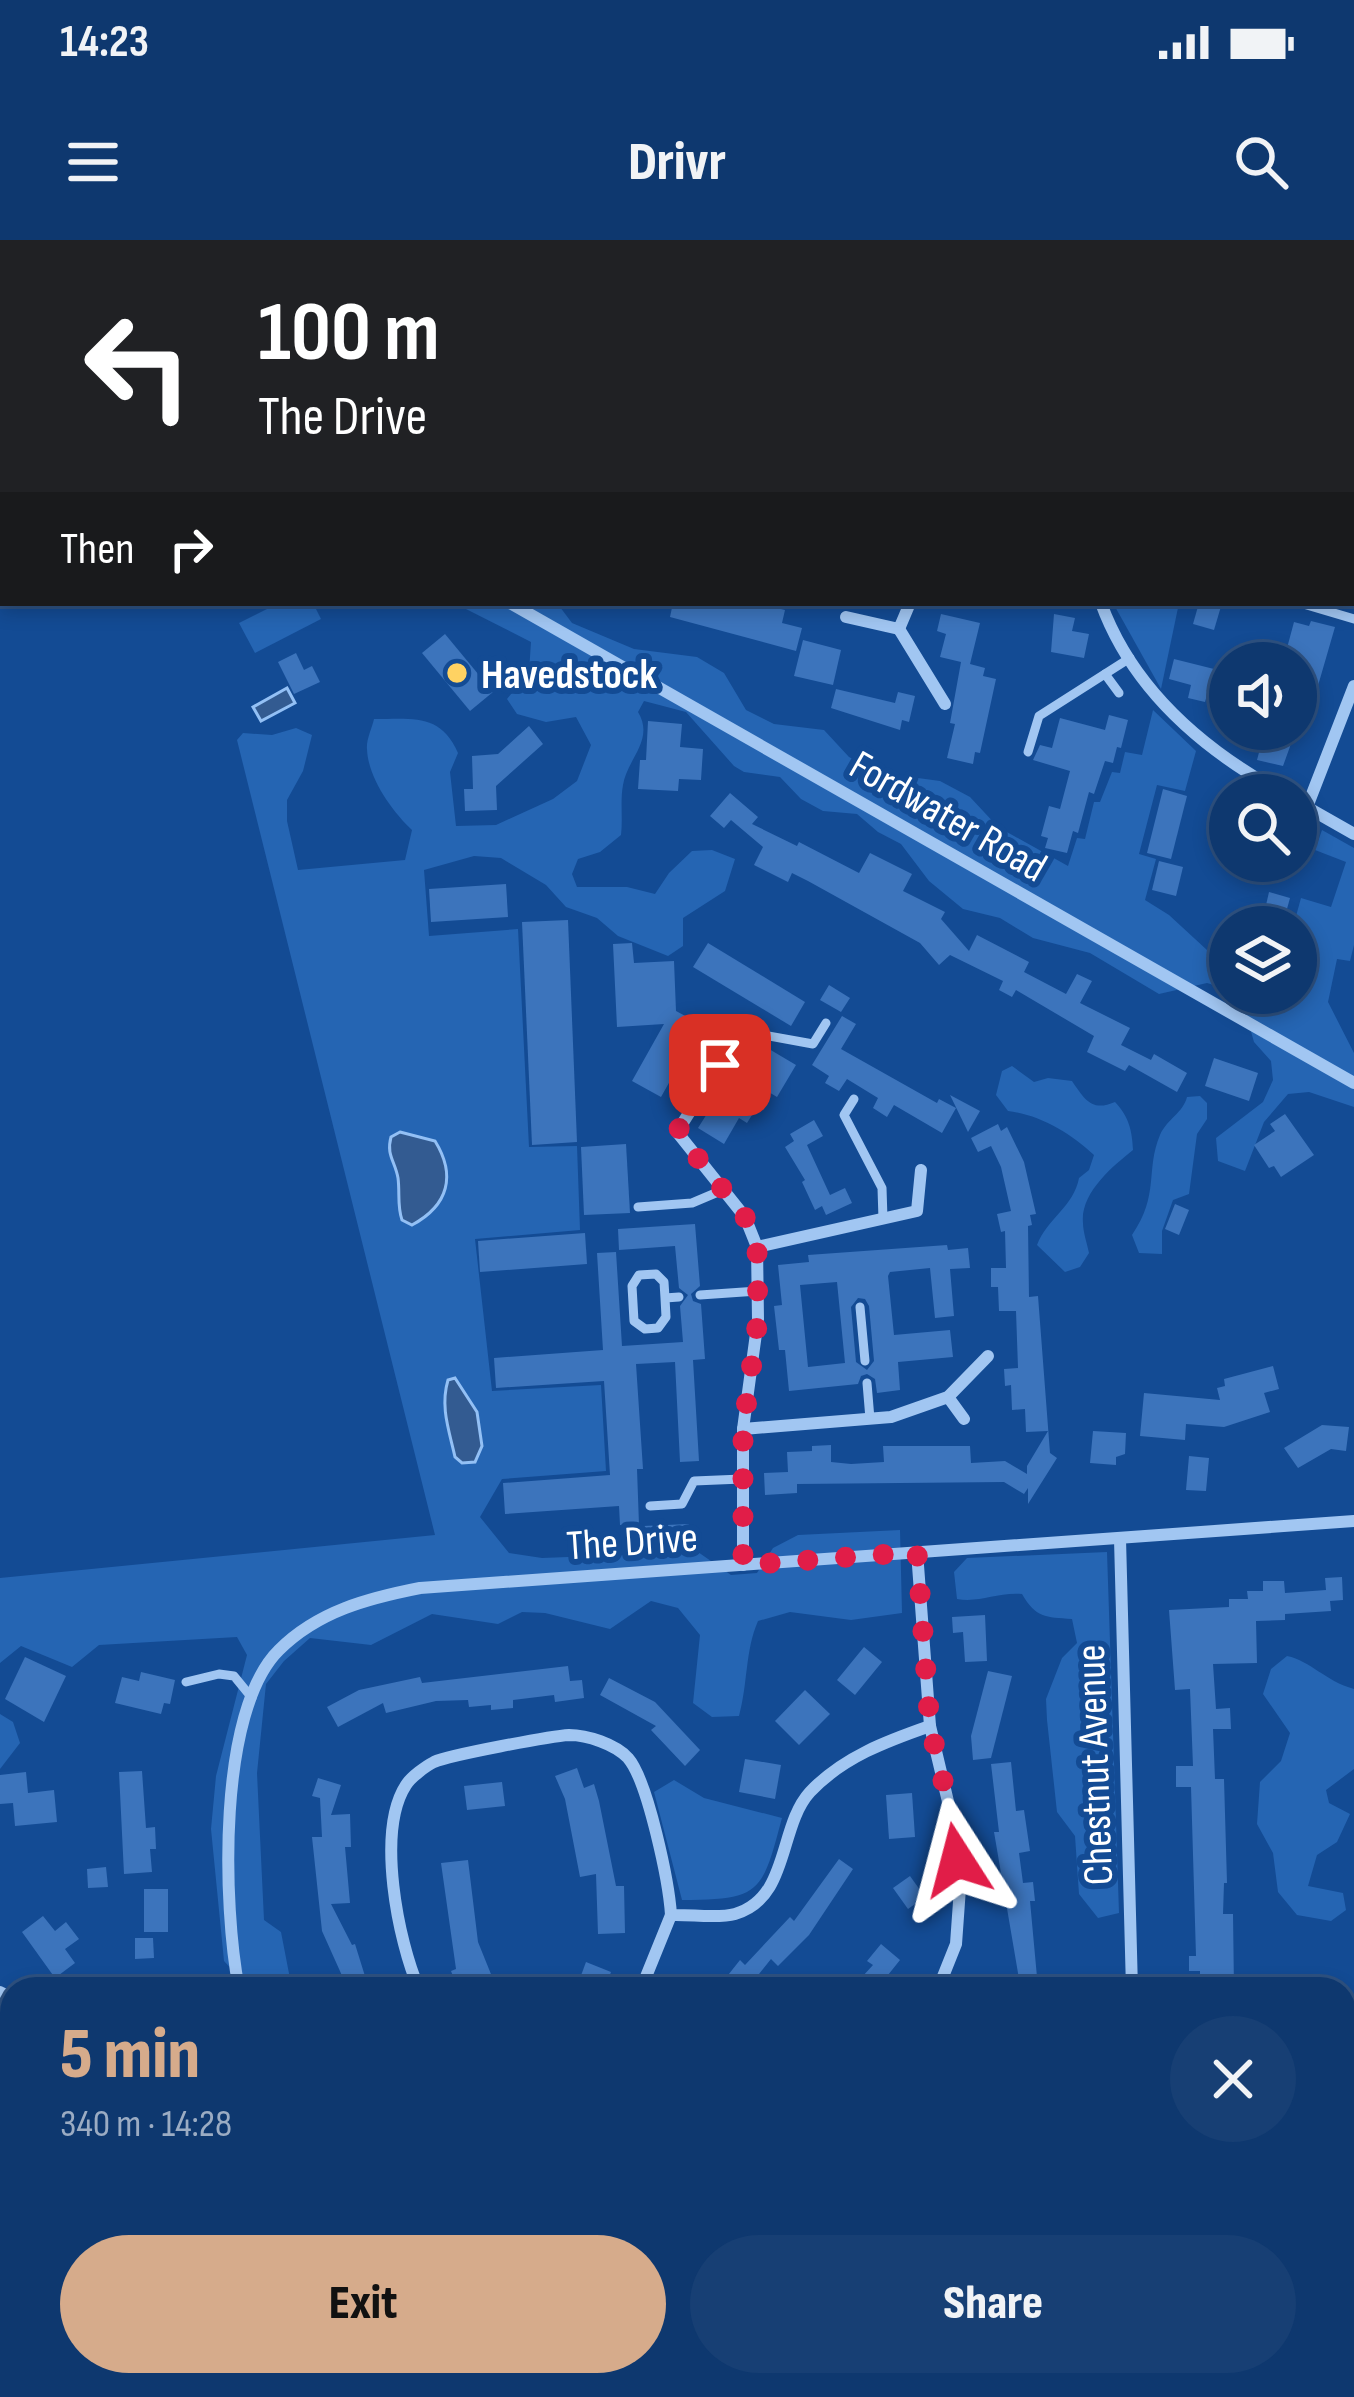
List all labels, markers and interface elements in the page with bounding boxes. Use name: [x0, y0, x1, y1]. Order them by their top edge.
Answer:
text: 14:23: [60, 15, 149, 70]
icon: menu: [60, 129, 126, 195]
icon: search: [1228, 129, 1294, 195]
text: Drivr: [628, 130, 726, 195]
text: 100 m: [258, 283, 440, 384]
icon: left: [60, 288, 216, 444]
text: The Drive: [258, 385, 427, 450]
icon: right: [158, 516, 224, 582]
text: Then: [60, 522, 134, 577]
map controls: [1209, 642, 1317, 1014]
button: sound: [1209, 642, 1317, 750]
place label: Havedstock: [481, 650, 658, 701]
marker: Havedstock: [444, 660, 470, 686]
street label: Fordwater Road: [840, 740, 1055, 894]
button: search: [1209, 774, 1317, 882]
button: layers: [1209, 906, 1317, 1014]
pin: [669, 1014, 771, 1116]
icon: arrive: [687, 1032, 753, 1098]
street label: The Drive: [565, 1512, 700, 1573]
street label: Chestnut Avenue: [1066, 1644, 1125, 1886]
position arrow: [894, 1797, 1020, 1923]
text: 5 min: [60, 2012, 200, 2099]
button: close: [1170, 2016, 1296, 2142]
text: 340 m · 14:28: [60, 2101, 232, 2148]
button: Exit: [60, 2235, 666, 2373]
button: Share: [690, 2235, 1296, 2373]

